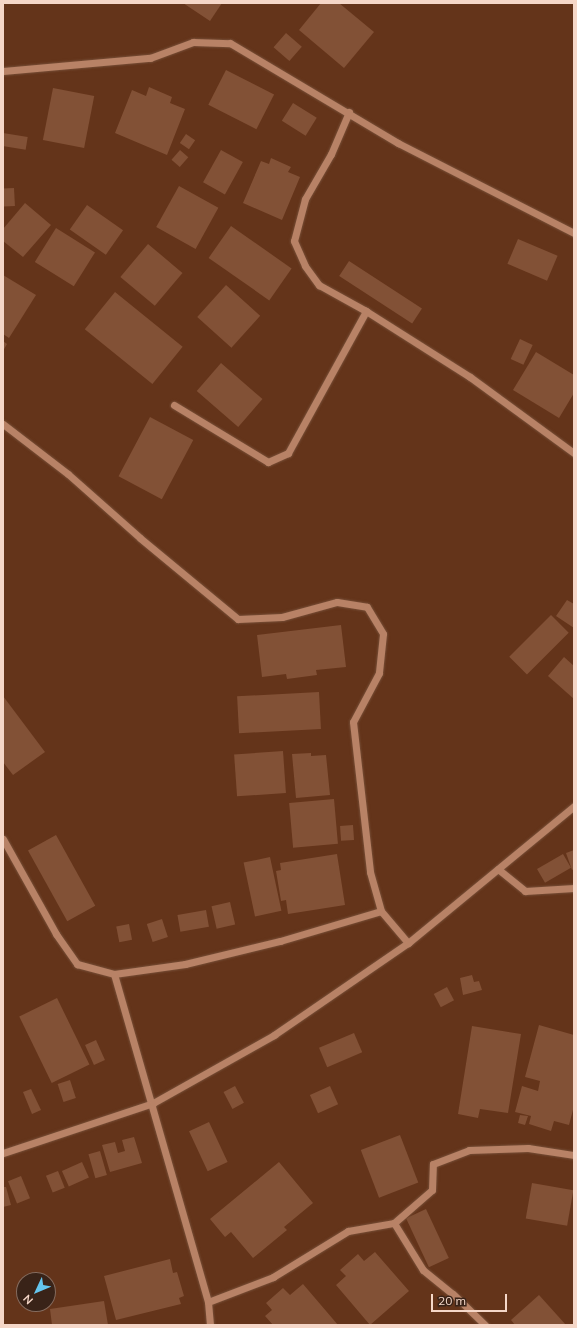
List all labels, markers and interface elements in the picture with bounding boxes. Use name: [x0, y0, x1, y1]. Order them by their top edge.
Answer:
north arrow: [16, 1272, 56, 1312]
scale bar: [433, 1286, 509, 1312]
text: N: [20, 1292, 36, 1307]
text: 20 m: [438, 1293, 466, 1308]

